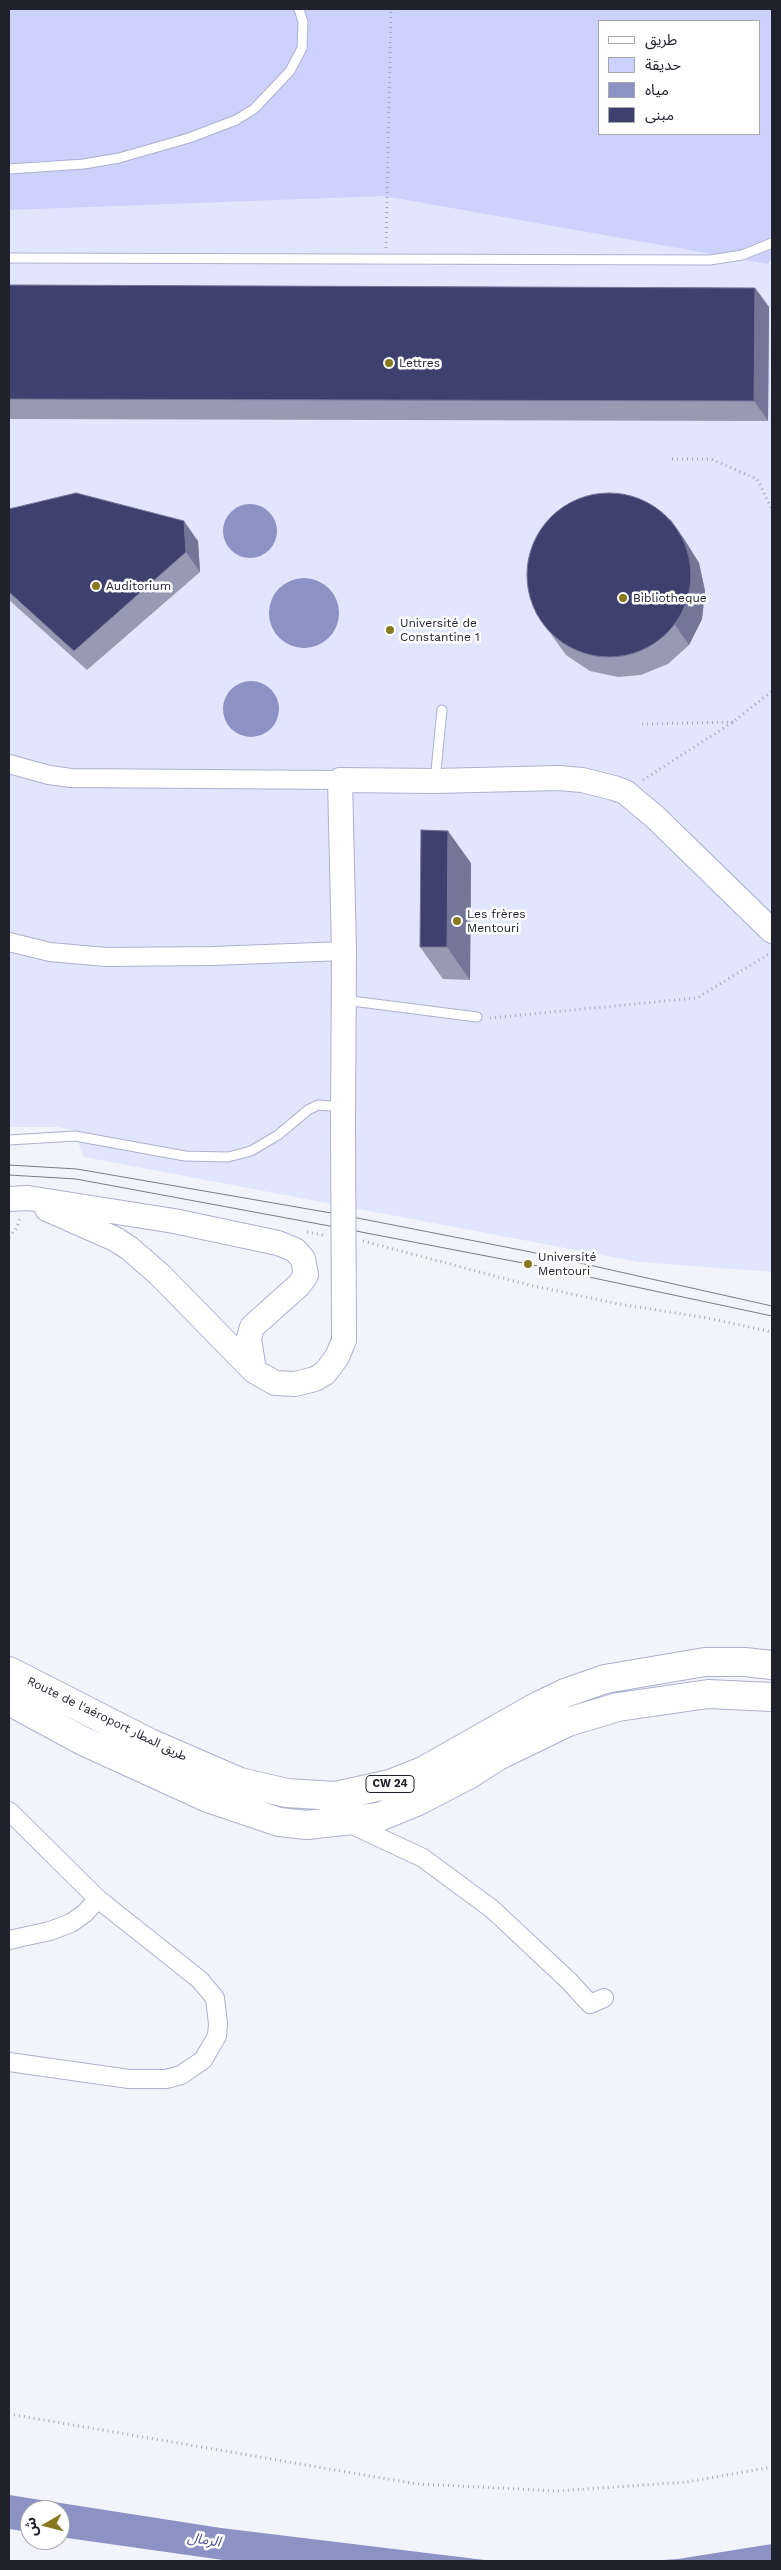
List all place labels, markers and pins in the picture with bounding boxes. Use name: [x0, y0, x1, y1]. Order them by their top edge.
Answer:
place label: Lettres: [399, 356, 440, 370]
marker: Lettres: [383, 357, 395, 369]
place label: Auditorium: [106, 579, 171, 593]
marker: Auditorium: [90, 580, 102, 592]
place label: Bibliotheque: [633, 591, 707, 605]
marker: Bibliotheque: [617, 592, 629, 604]
place label: Université de Constantine 1: [400, 616, 480, 644]
marker: Université de Constantine 1: [384, 624, 396, 636]
place label: Les frères Mentouri: [467, 907, 526, 935]
marker: Les frères Mentouri: [451, 915, 463, 927]
place label: Université Mentouri: [538, 1250, 596, 1278]
marker: Université Mentouri: [522, 1258, 534, 1270]

